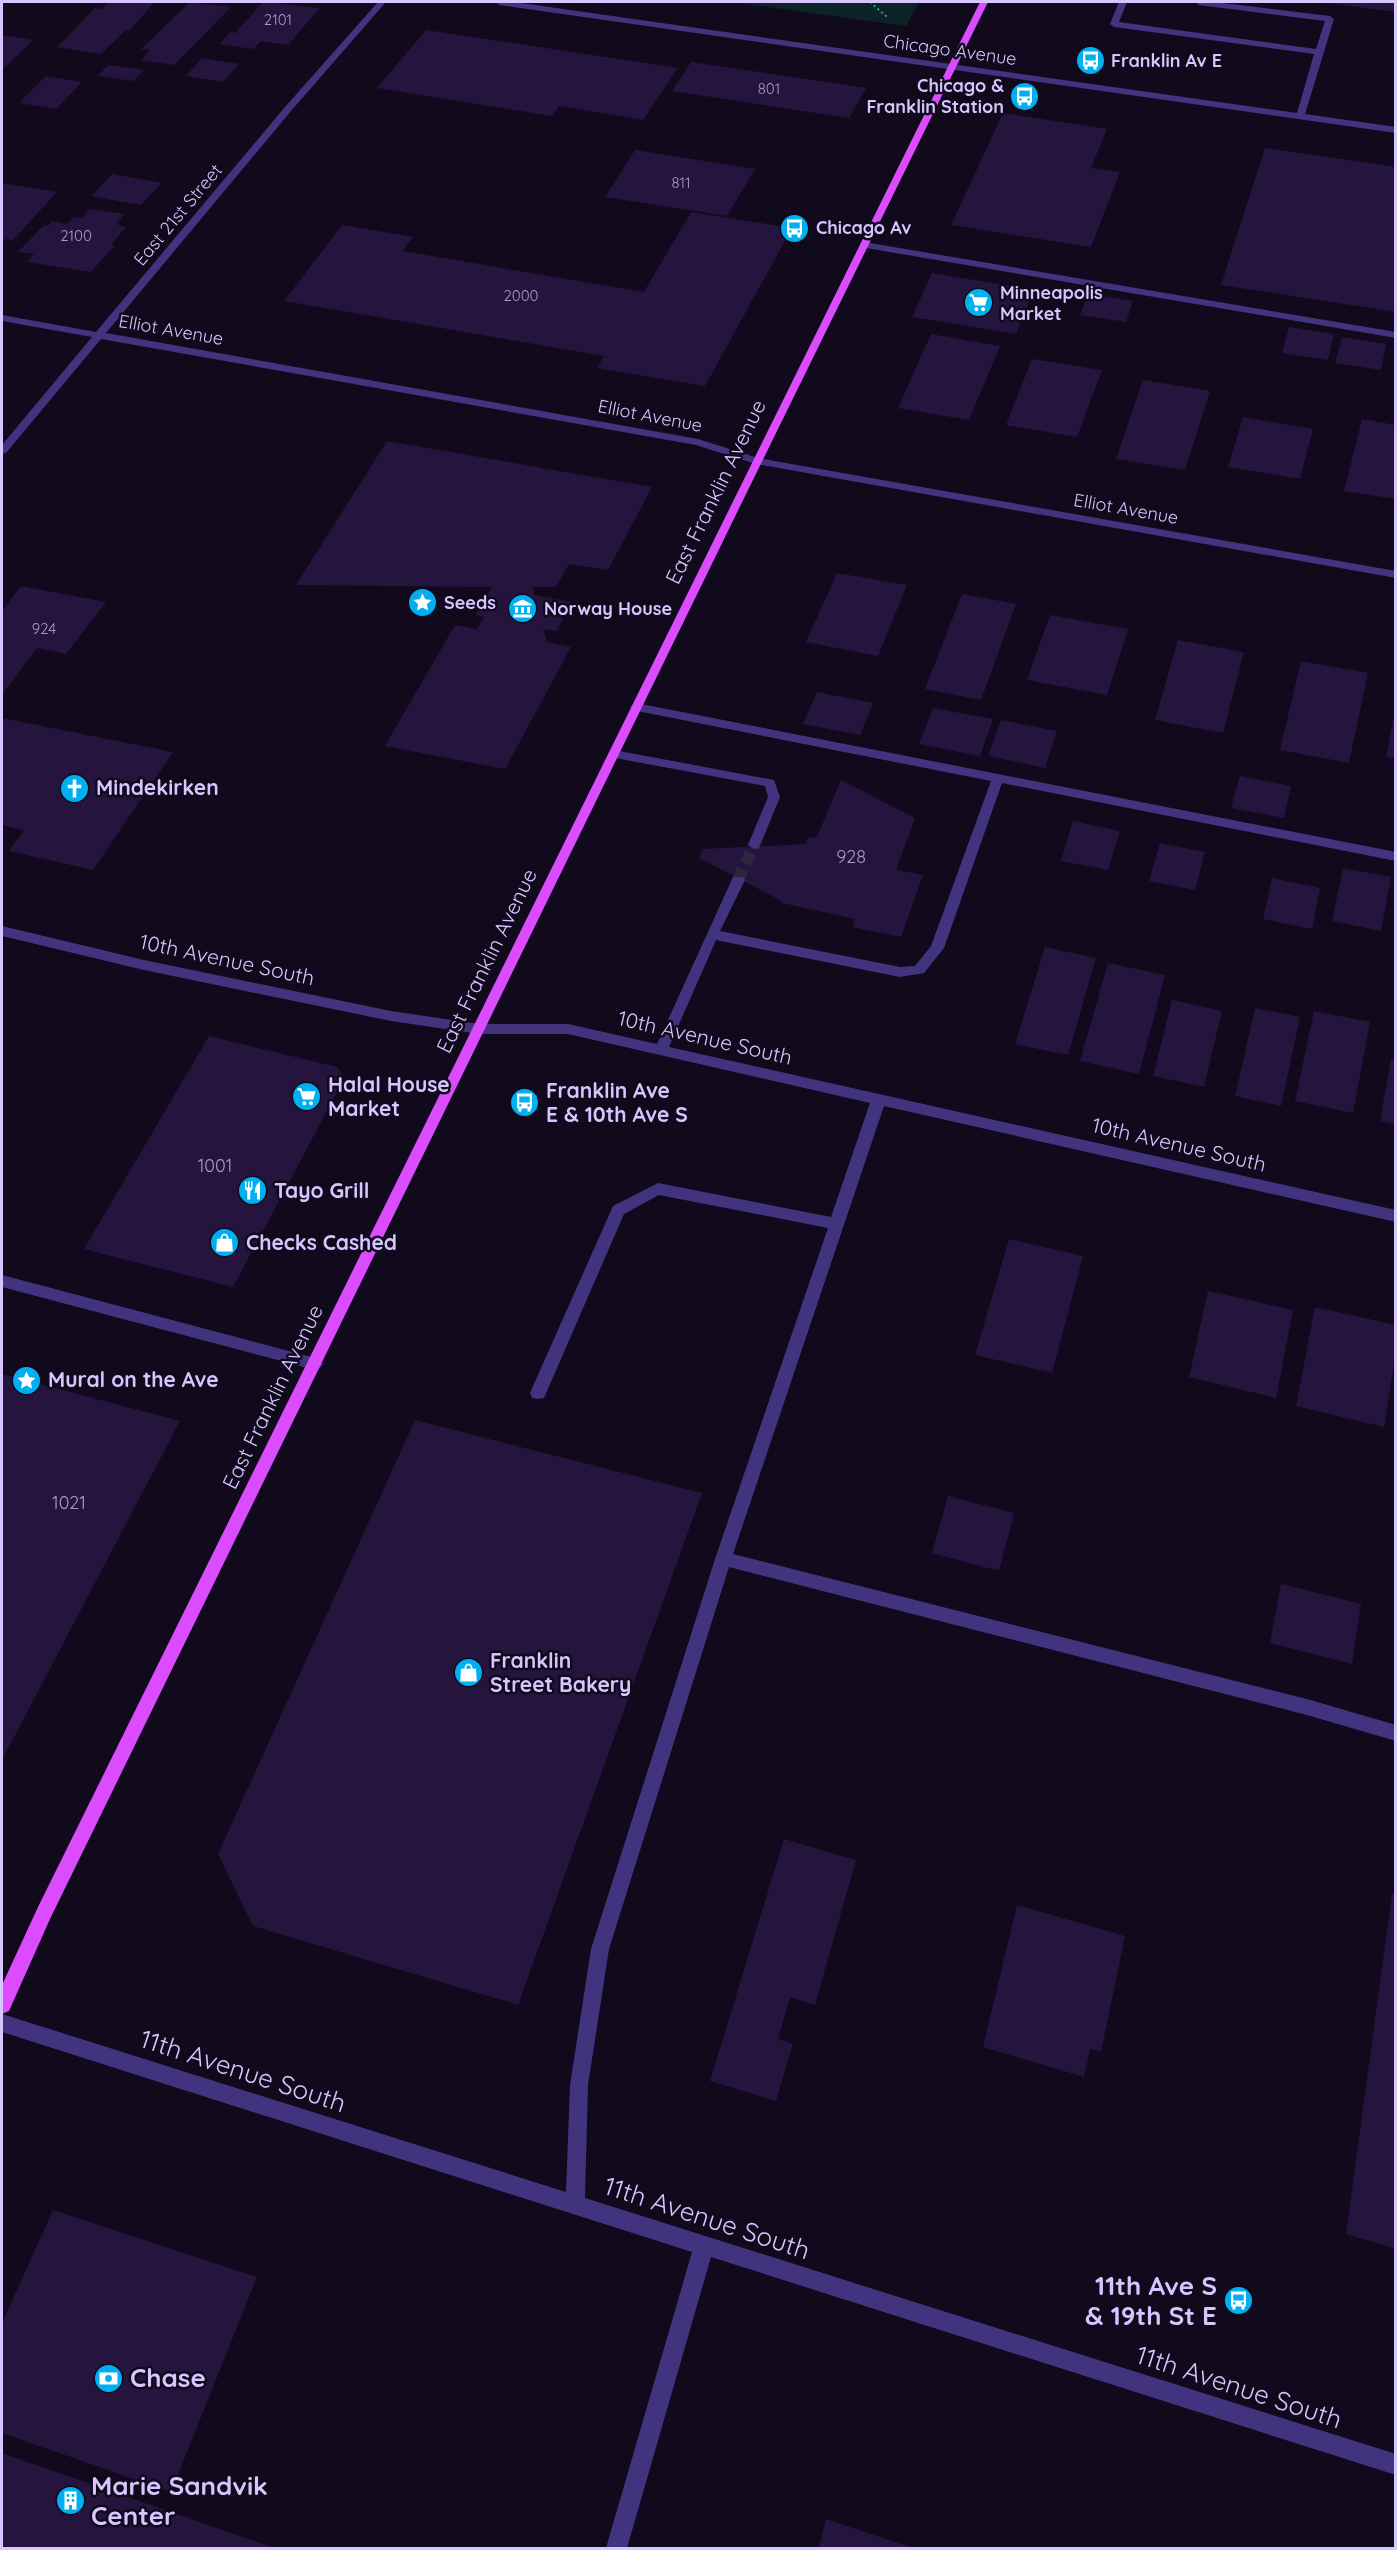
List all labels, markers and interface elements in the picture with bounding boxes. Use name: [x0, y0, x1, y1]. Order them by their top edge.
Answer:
house number: 2101: [264, 10, 292, 29]
street label: Chicago Avenue: [882, 29, 1018, 70]
bus stop icon: Franklin Av E: [1074, 45, 1106, 77]
place label: Franklin Av E: [1111, 49, 1222, 72]
place label: Chicago & Franklin Station: [866, 74, 1004, 118]
house number: 801: [758, 79, 780, 98]
bus stop icon: Chicago & Franklin Station: [1009, 80, 1041, 112]
street label: East 21st Street: [128, 159, 227, 270]
house number: 811: [671, 173, 691, 192]
bus stop icon: Chicago Av: [779, 212, 811, 244]
place label: Chicago Av: [816, 216, 911, 239]
house number: 2100: [60, 226, 92, 245]
place label: Minneapolis Market: [1000, 281, 1103, 325]
house number: 2000: [503, 286, 539, 305]
supermarket icon: Minneapolis Market: [963, 287, 995, 319]
street label: Elliot Avenue: [117, 309, 225, 350]
street label: Elliot Avenue: [596, 394, 704, 437]
street label: East Franklin Avenue: [659, 395, 771, 588]
street label: Elliot Avenue: [1072, 488, 1180, 529]
place icon: Seeds: [407, 587, 439, 619]
place label: Seeds: [444, 591, 496, 614]
museum icon: Norway House: [507, 593, 539, 625]
place label: Norway House: [544, 597, 672, 620]
house number: 924: [32, 619, 56, 638]
church icon: Mindekirken: [59, 772, 91, 804]
place label: Mindekirken: [96, 774, 219, 800]
house number: 928: [836, 845, 866, 868]
street label: East Franklin Avenue: [430, 864, 542, 1057]
street label: 10th Avenue South: [137, 928, 317, 990]
street label: 10th Avenue South: [616, 1004, 795, 1070]
place label: Halal House Market: [328, 1071, 450, 1121]
place label: Franklin Ave E & 10th Ave S: [546, 1077, 688, 1127]
supermarket icon: Halal House Market: [291, 1081, 323, 1113]
bus stop icon: Franklin Ave E & 10th Ave S: [509, 1087, 541, 1119]
street label: 10th Avenue South: [1090, 1111, 1269, 1177]
house number: 1001: [198, 1154, 232, 1177]
restaurant icon: Tayo Grill: [237, 1175, 269, 1207]
place label: Tayo Grill: [274, 1177, 369, 1203]
shop icon: Checks Cashed: [209, 1227, 241, 1259]
place label: Checks Cashed: [246, 1229, 397, 1255]
street label: East Franklin Avenue: [216, 1300, 328, 1493]
place icon: Mural on the Ave: [11, 1364, 43, 1396]
place label: Mural on the Ave: [48, 1366, 219, 1392]
house number: 1021: [52, 1491, 86, 1514]
place label: Franklin Street Bakery: [490, 1647, 631, 1697]
shop icon: Franklin Street Bakery: [453, 1657, 485, 1689]
street label: 11th Avenue South: [136, 2022, 350, 2119]
street label: 11th Avenue South: [600, 2169, 814, 2266]
place label: 11th Ave S & 19th St E: [1085, 2269, 1217, 2332]
bus stop icon: 11th Ave S & 19th St E: [1222, 2285, 1254, 2317]
street label: 11th Avenue South: [1132, 2338, 1346, 2435]
place label: Chase: [130, 2361, 206, 2394]
bank icon: Chase: [93, 2362, 125, 2394]
place label: Marie Sandvik Center: [91, 2469, 268, 2532]
building icon: Marie Sandvik Center: [54, 2485, 86, 2517]

